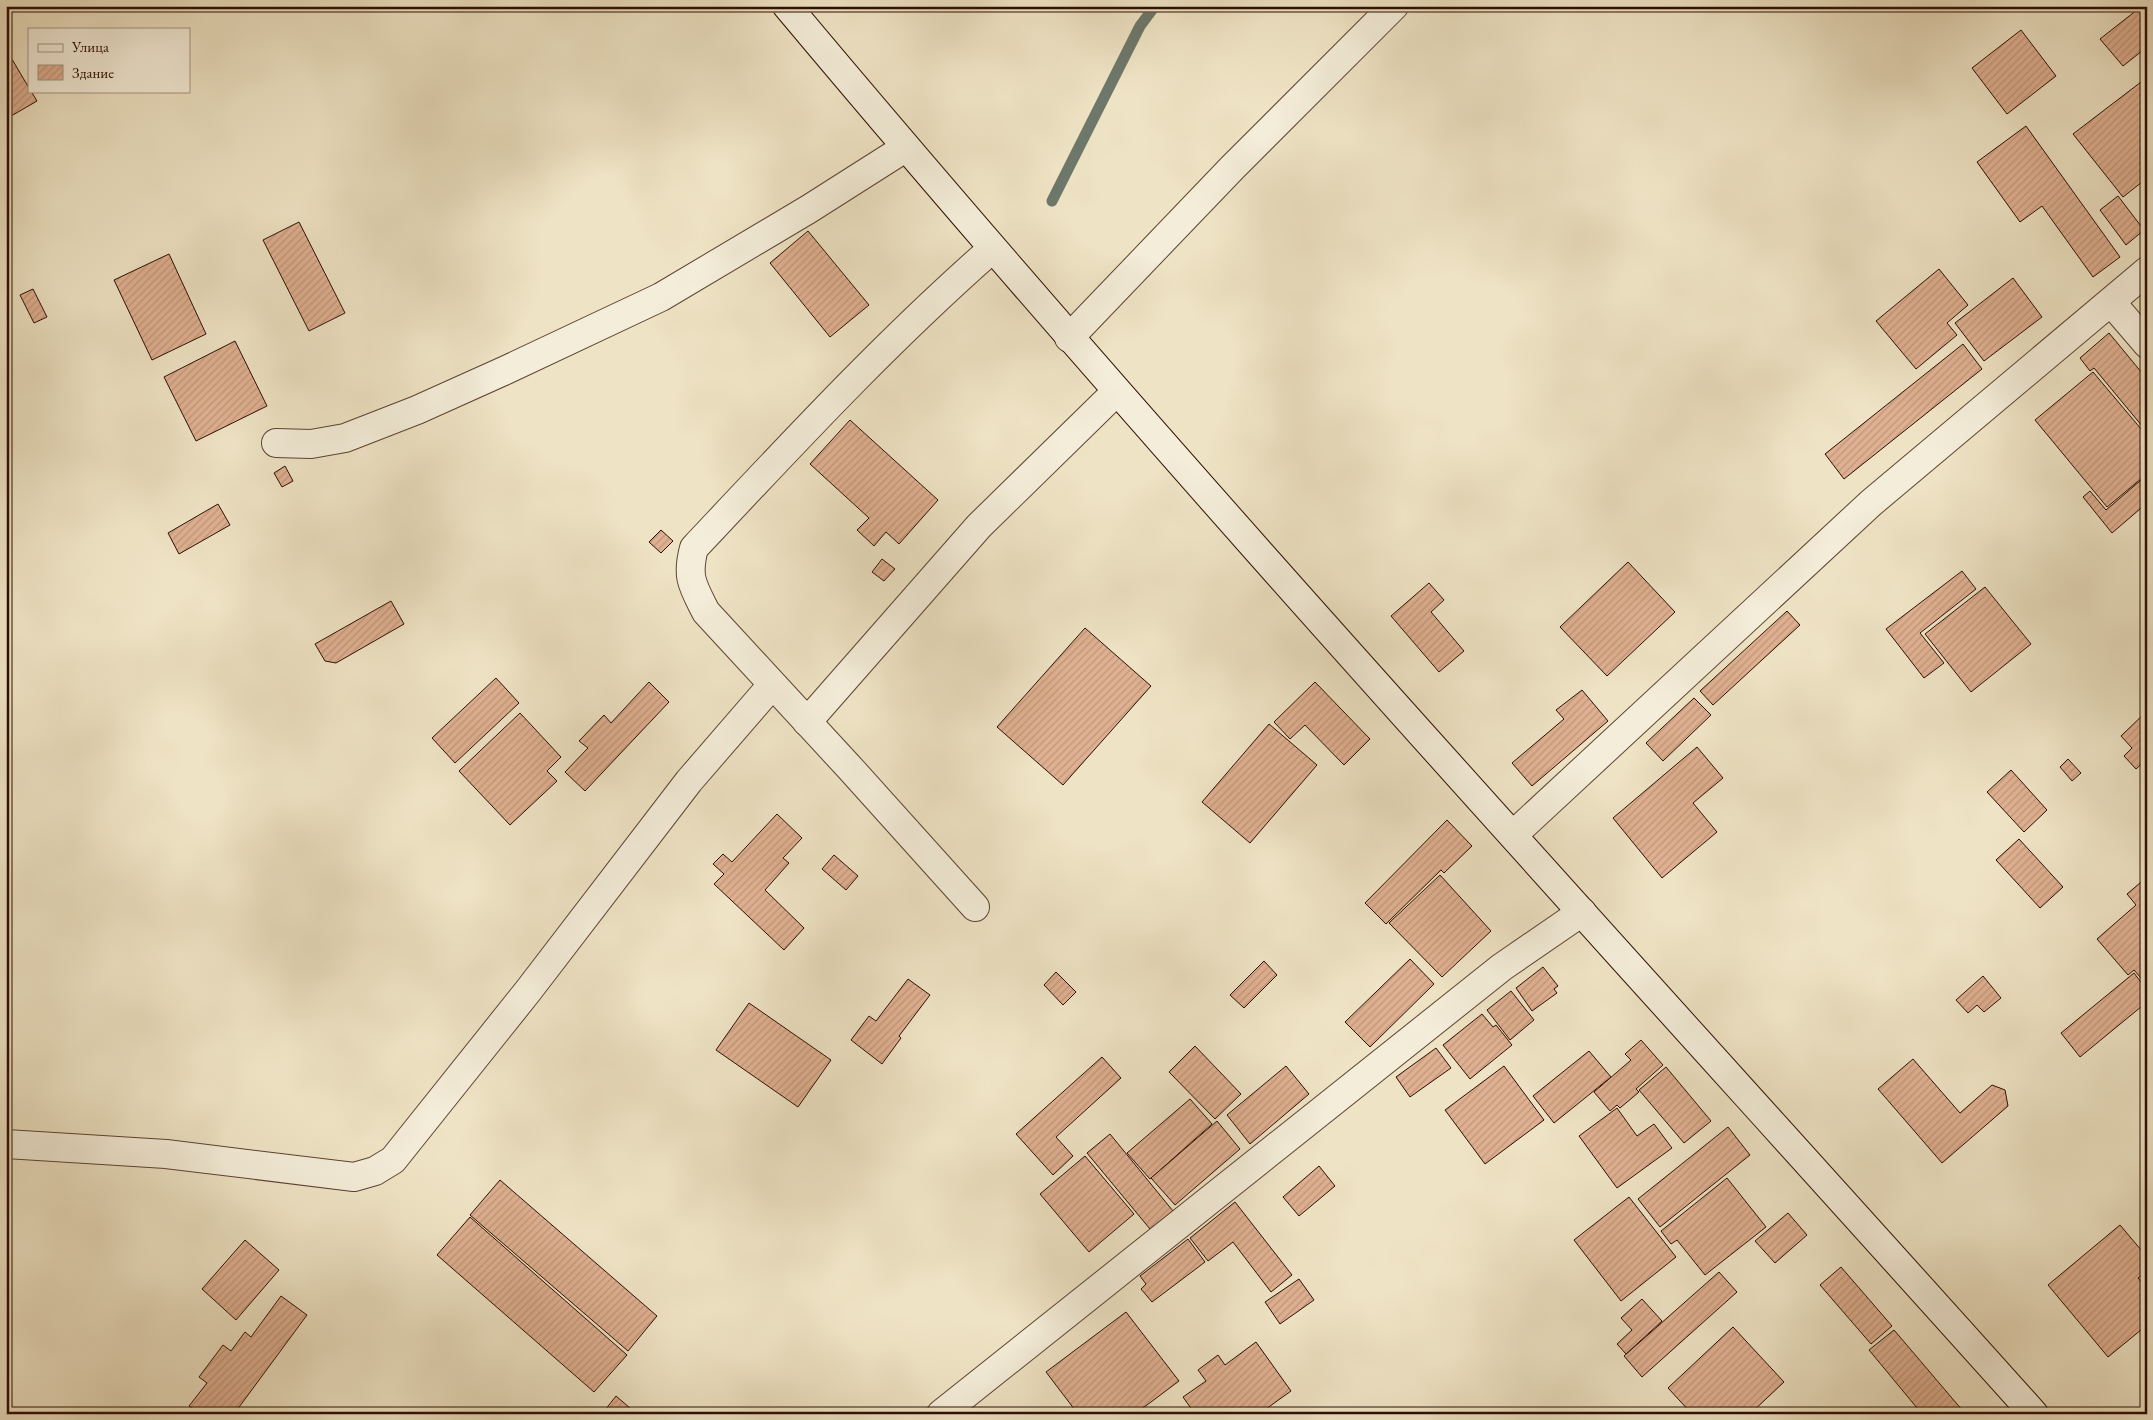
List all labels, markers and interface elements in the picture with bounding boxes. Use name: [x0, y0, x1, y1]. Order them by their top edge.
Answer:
legend: [28, 28, 190, 92]
text: Улица: [71, 37, 109, 56]
text: Здание: [72, 63, 114, 82]

